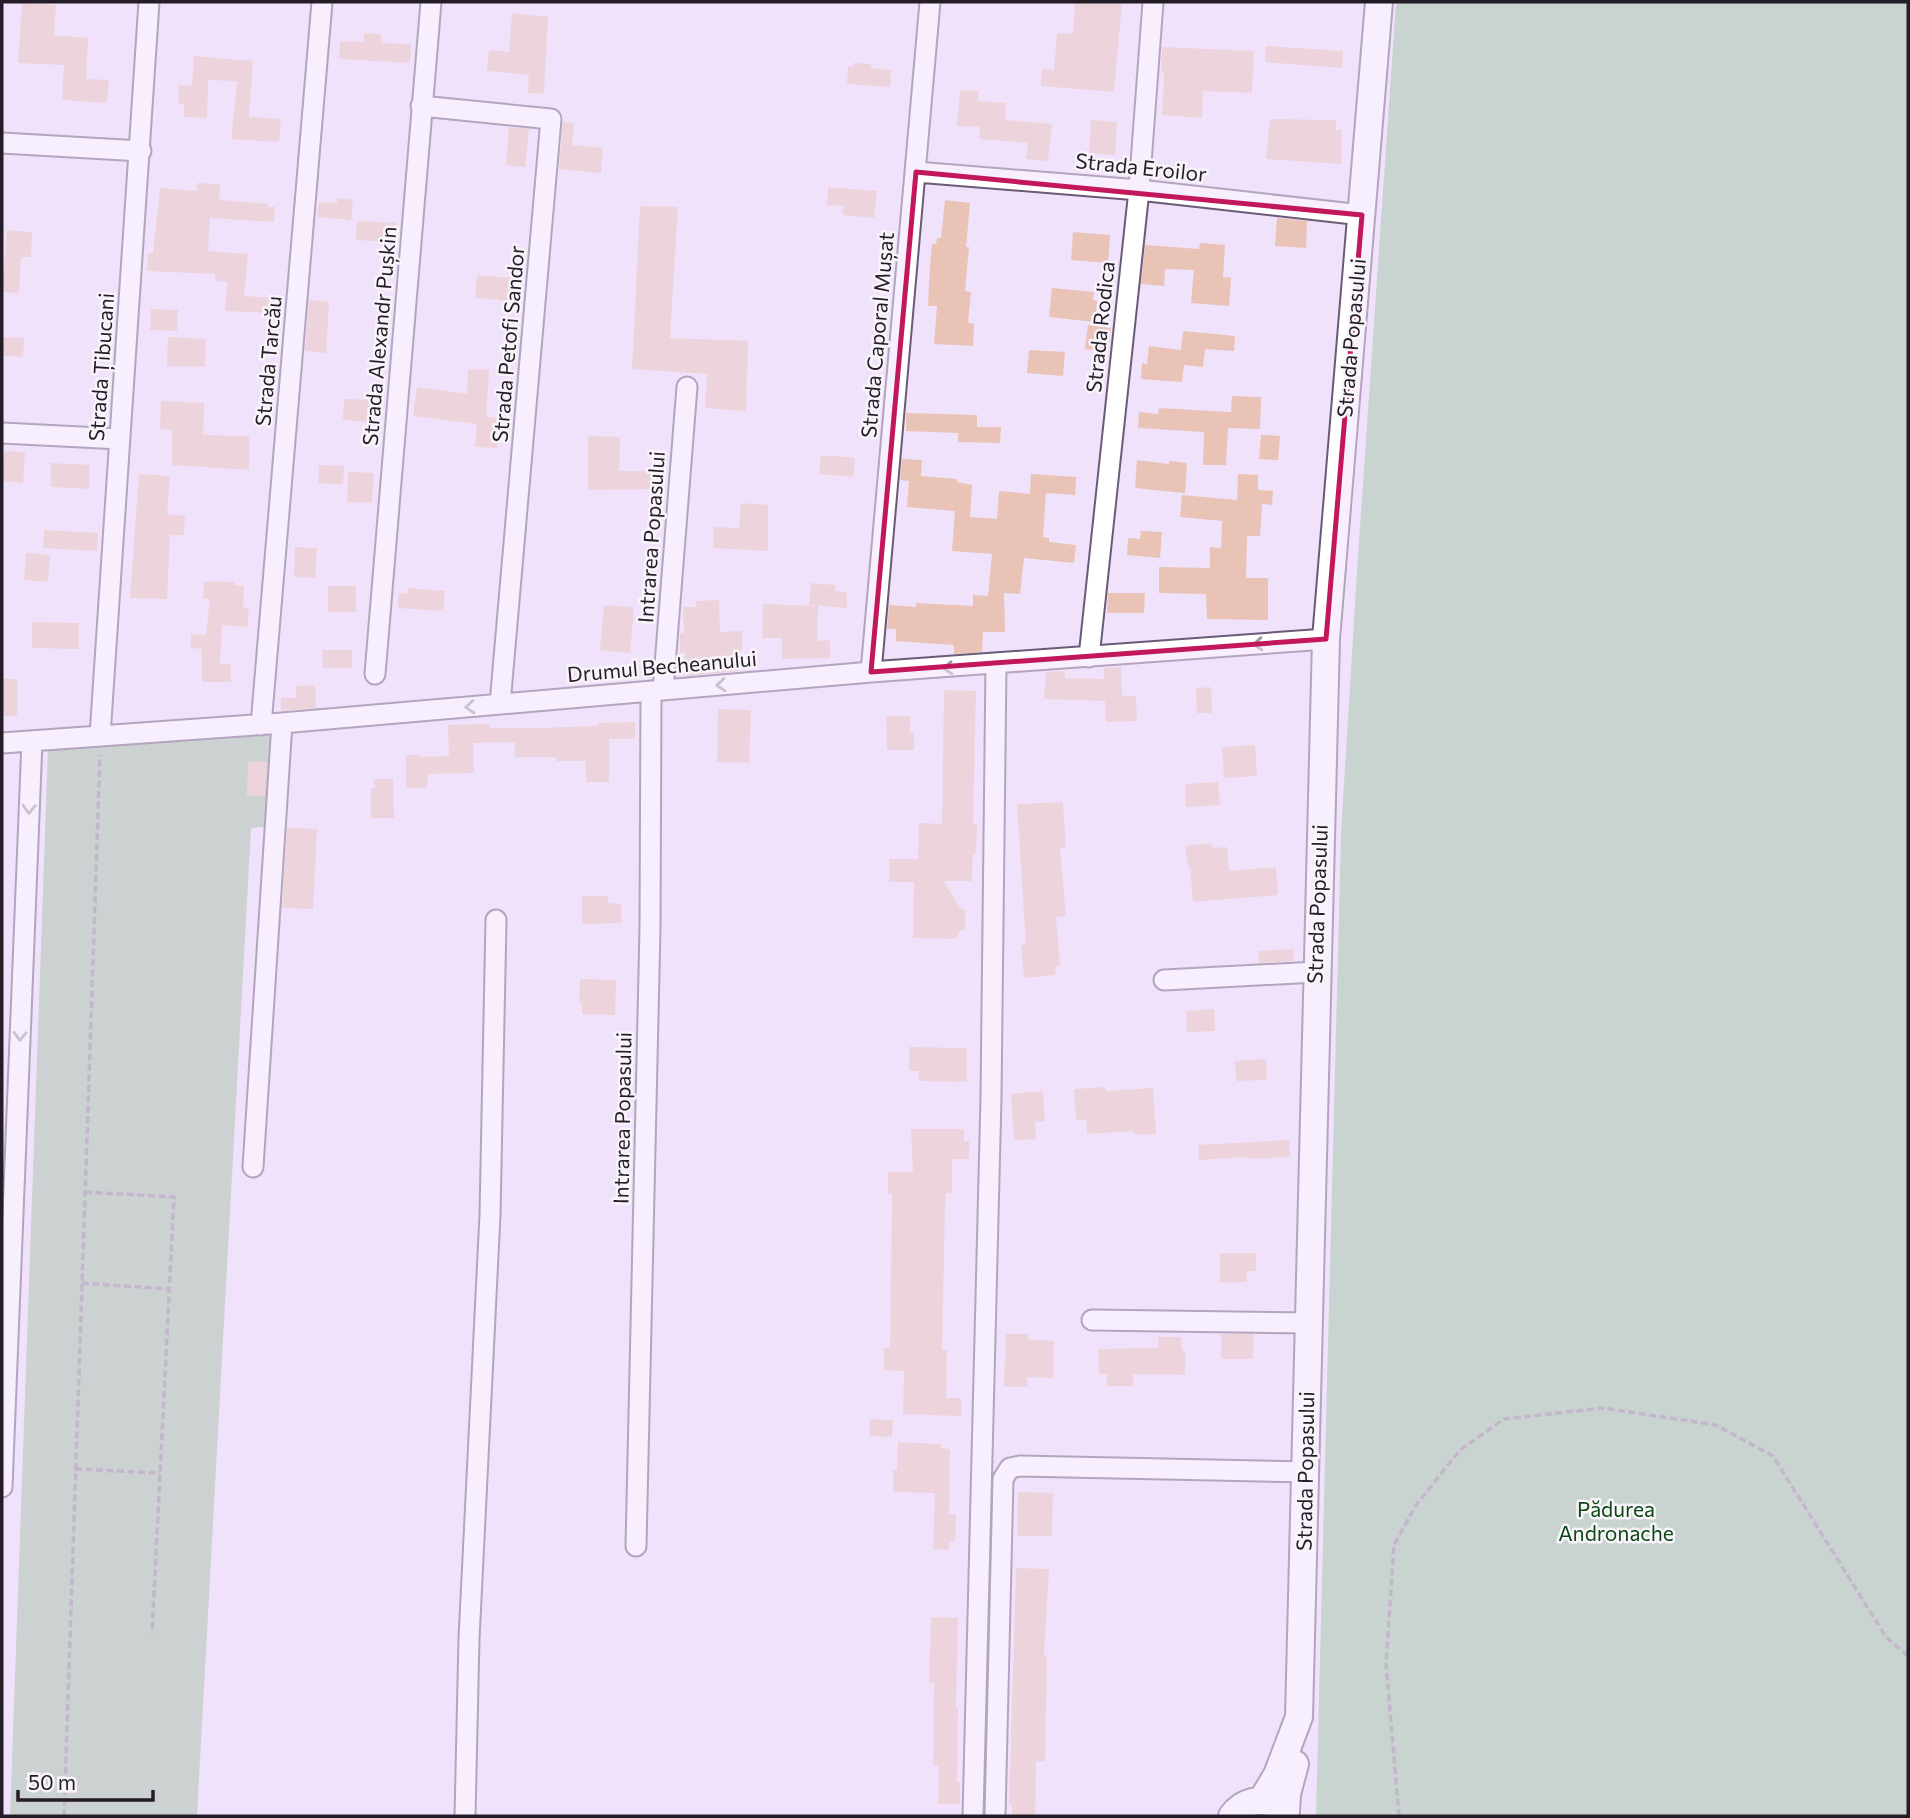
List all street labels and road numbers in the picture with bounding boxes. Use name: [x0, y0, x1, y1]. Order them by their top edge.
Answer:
street label: Strada Eroilor: [1074, 147, 1208, 186]
street label: Strada Alexandr Pușkin: [356, 225, 403, 447]
street label: Strada Caporal Mușat: [855, 231, 900, 439]
street label: Strada Petofi Sandor: [486, 244, 529, 443]
street label: Strada Popasului: [1331, 257, 1370, 418]
street label: Strada Rodica: [1080, 260, 1119, 394]
street label: Strada Țibucani: [83, 292, 120, 442]
street label: Strada Tarcău: [249, 295, 286, 427]
street label: Intrarea Popasului: [632, 450, 669, 624]
street label: Drumul Becheanului: [566, 645, 758, 686]
street label: Strada Popasului: [1301, 824, 1332, 984]
street label: Intrarea Popasului: [607, 1032, 636, 1204]
street label: Strada Popasului: [1291, 1391, 1318, 1551]

